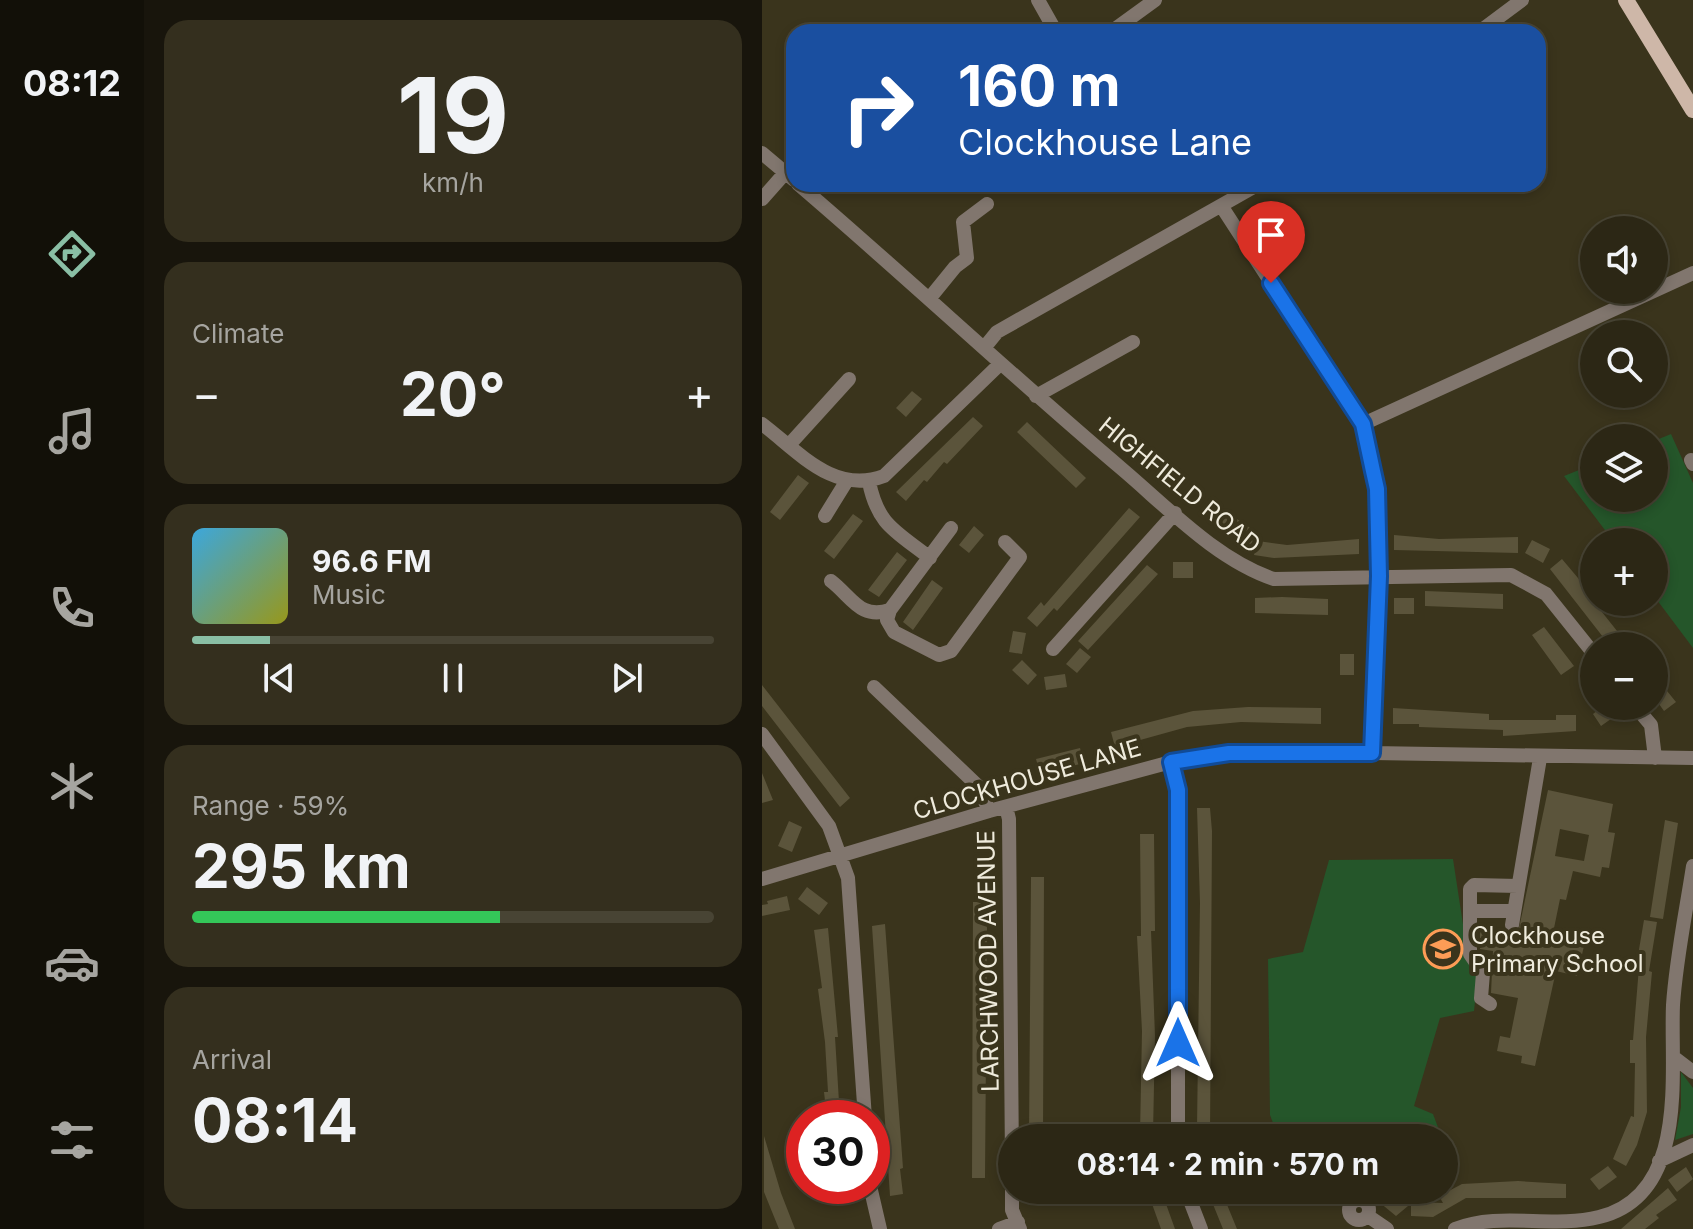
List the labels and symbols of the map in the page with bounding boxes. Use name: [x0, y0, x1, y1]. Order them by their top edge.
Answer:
pin: [1237, 201, 1305, 283]
street label: HIGHFIELD ROAD: [1093, 411, 1267, 559]
street label: CLOCKHOUSE LANE: [910, 733, 1144, 825]
street label: LARCHWOOD AVENUE: [971, 830, 1005, 1092]
place label: Clockhouse Primary School: [1471, 921, 1644, 978]
school or university icon: Clockhouse Primary School: [1422, 928, 1464, 970]
position arrow: [1136, 1001, 1220, 1085]
speed limit sign: 30: [786, 1100, 890, 1204]

